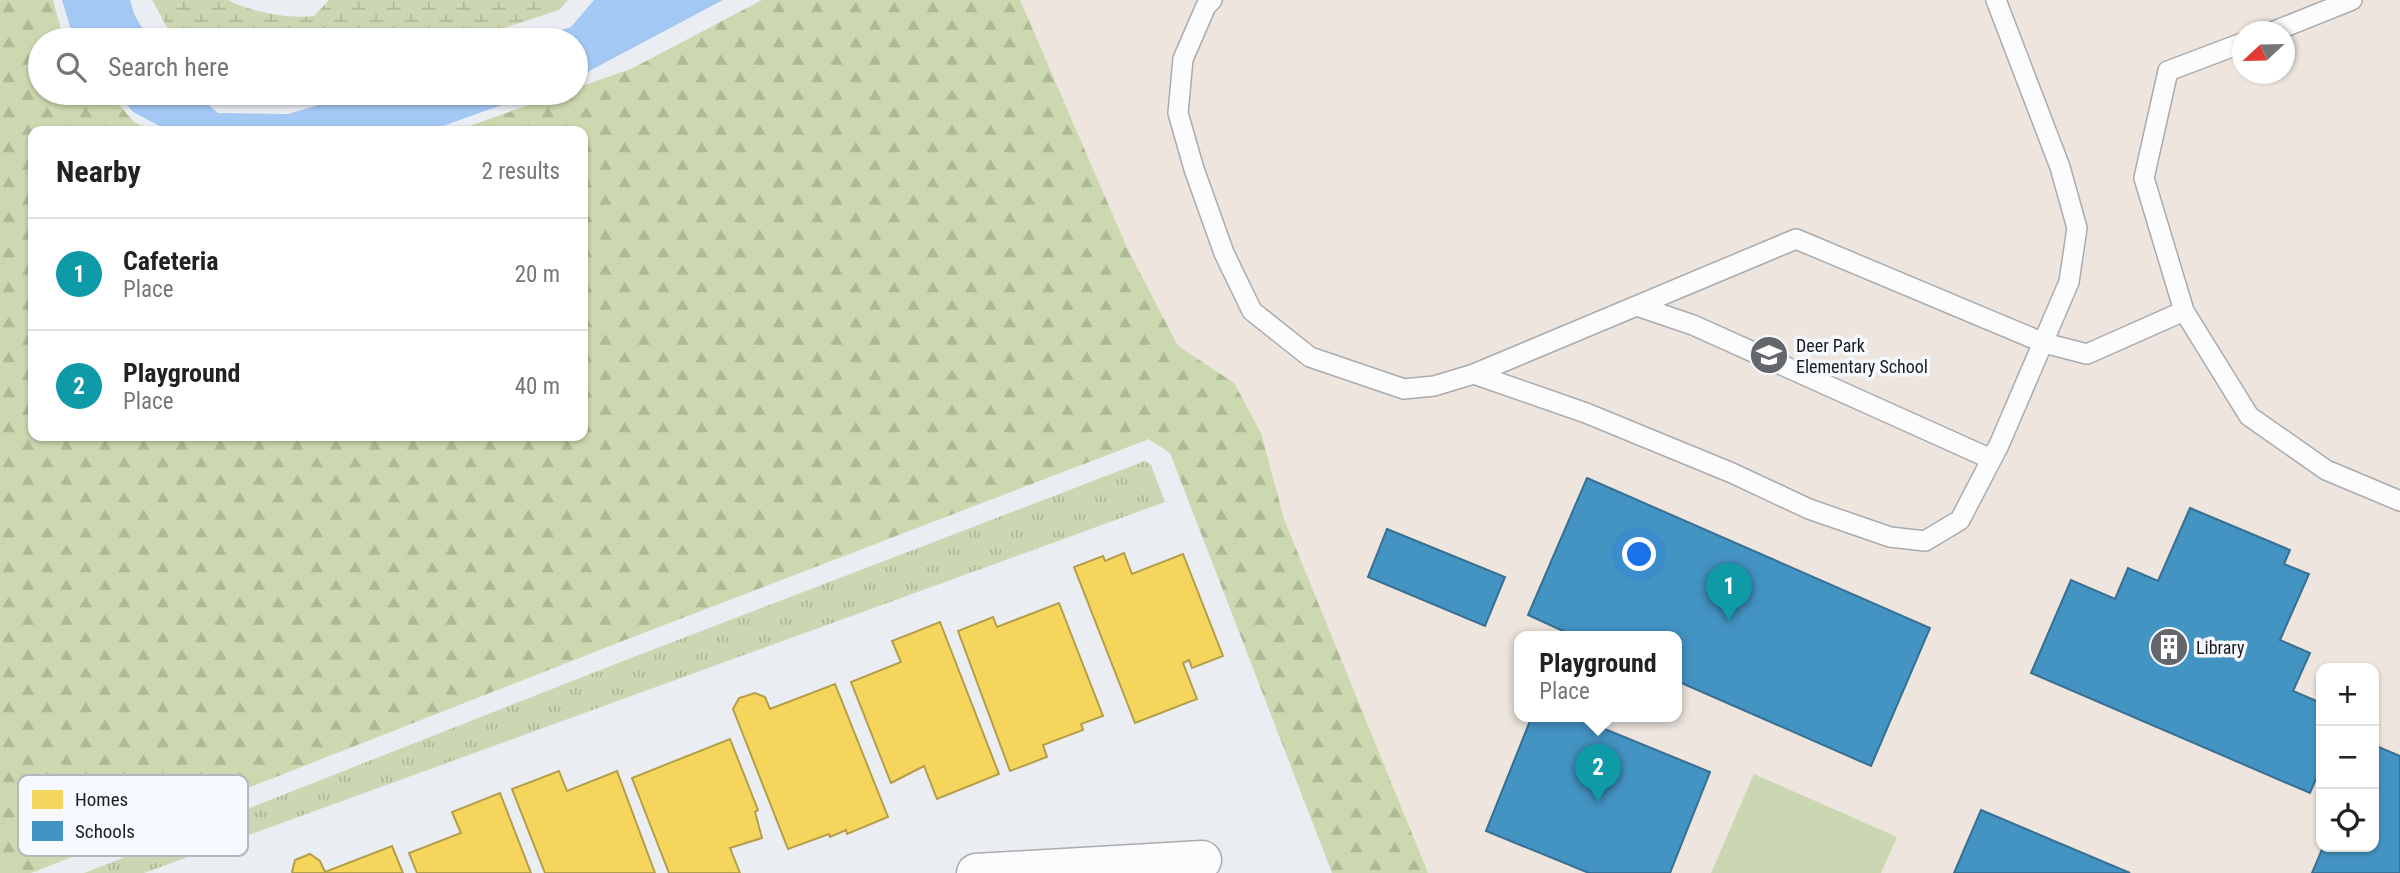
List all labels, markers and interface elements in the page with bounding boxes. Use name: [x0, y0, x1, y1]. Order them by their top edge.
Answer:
north arrow: [2232, 21, 2295, 84]
search box: [28, 28, 588, 105]
icon: search: [52, 48, 90, 86]
text: Search here: [108, 52, 229, 82]
text: Nearby: [56, 154, 141, 189]
text: 2 results: [482, 158, 560, 185]
text: Cafeteria: [123, 246, 219, 276]
text: 1: [73, 261, 85, 288]
text: 20 m: [515, 261, 560, 288]
text: Place: [123, 276, 173, 303]
school or university icon: Deer Park Elementary School: [1748, 334, 1790, 376]
place label: Deer Park Elementary School: [1796, 335, 1928, 377]
text: Playground: [123, 358, 240, 388]
text: 2: [73, 373, 85, 400]
text: 40 m: [515, 373, 560, 400]
text: Place: [123, 388, 173, 415]
your location: [1622, 537, 1656, 571]
pin: 1: [1706, 563, 1752, 621]
building icon: Library: [2148, 626, 2190, 668]
popup: [1514, 631, 1682, 722]
place label: Library: [2196, 637, 2245, 658]
text: Playground: [1539, 648, 1657, 678]
map controls: [2316, 663, 2379, 852]
button: +: [2316, 663, 2379, 726]
text: Place: [1539, 678, 1590, 705]
button: −: [2316, 726, 2379, 789]
pin: 2: [1575, 744, 1621, 802]
legend: [18, 775, 248, 856]
text: Homes: [75, 788, 128, 811]
button: locate: [2316, 789, 2379, 852]
text: Schools: [75, 820, 135, 843]

